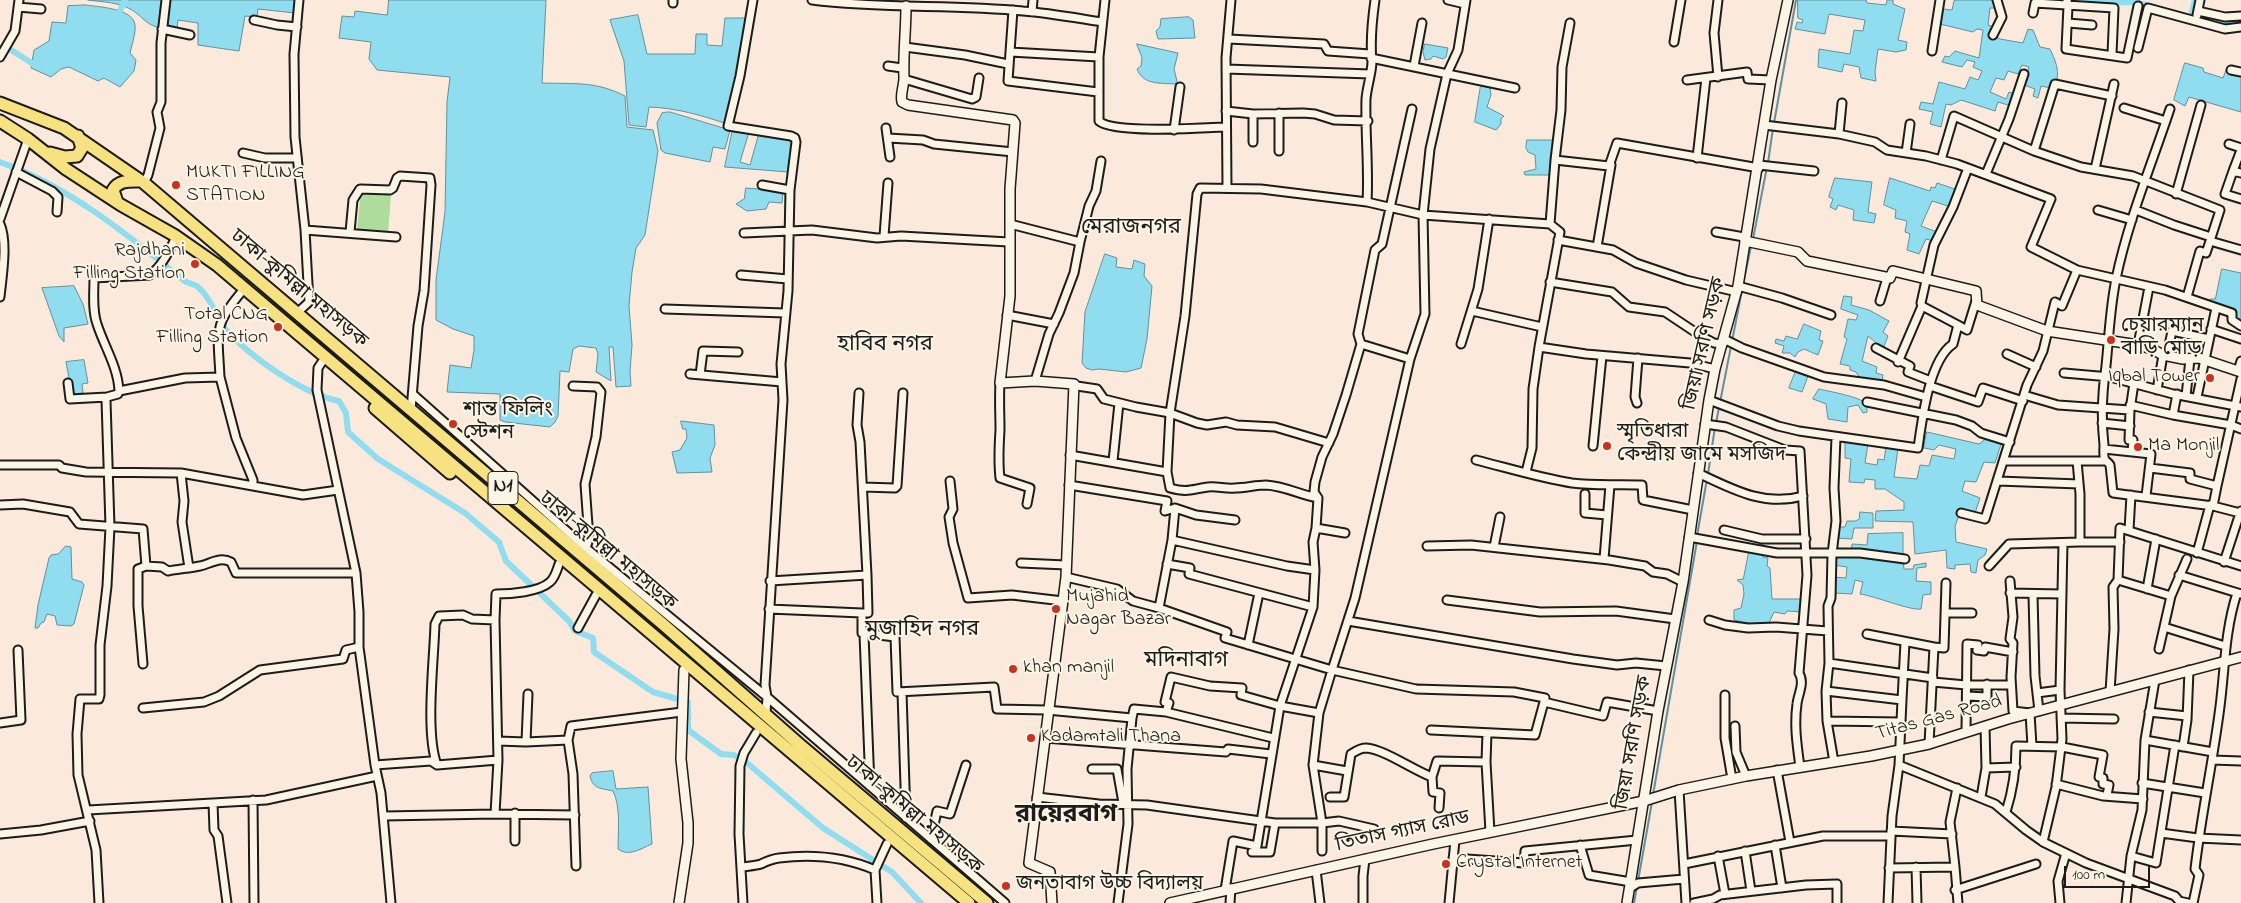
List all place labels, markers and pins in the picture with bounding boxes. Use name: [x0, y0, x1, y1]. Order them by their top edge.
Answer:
place label: MUKTI FILLING STATION: [186, 162, 305, 209]
marker: MUKTI FILLING STATION: [170, 179, 182, 191]
place label: Rajdhani Filling Station: [73, 240, 185, 287]
marker: Rajdhani Filling Station: [189, 258, 201, 270]
place label: Total CNG Filling Station: [156, 304, 268, 351]
place label: চেয়ারম্যান বাড়ি মোড়: [2121, 316, 2204, 363]
marker: Total CNG Filling Station: [272, 321, 284, 333]
marker: চেয়ারম্যান বাড়ি মোড়: [2105, 334, 2117, 346]
place label: Iqbal Tower: [2108, 366, 2200, 390]
marker: Iqbal Tower: [2204, 372, 2216, 384]
place label: শান্ত ফিলিং স্টেশন: [463, 400, 553, 447]
marker: শান্ত ফিলিং স্টেশন: [447, 418, 459, 430]
place label: স্মৃতিধারা কেন্দ্রীয় জামে মসজিদ: [1617, 422, 1786, 469]
place label: Ma Monjil: [2148, 435, 2219, 459]
marker: স্মৃতিধারা কেন্দ্রীয় জামে মসজিদ: [1601, 440, 1613, 452]
marker: Ma Monjil: [2132, 441, 2144, 453]
place label: Mujahid Nagar Bazar: [1066, 586, 1171, 633]
marker: Mujahid Nagar Bazar: [1050, 603, 1062, 615]
place label: khan manjil: [1023, 657, 1114, 681]
marker: khan manjil: [1007, 663, 1019, 675]
place label: Kadamtali Thana: [1041, 726, 1181, 750]
marker: Kadamtali Thana: [1025, 732, 1037, 744]
place label: Crystal Internet: [1456, 852, 1582, 876]
marker: Crystal Internet: [1440, 858, 1452, 870]
place label: জনতাবাগ উচ্চ বিদ্যালয়: [1016, 874, 1203, 898]
marker: জনতাবাগ উচ্চ বিদ্যালয়: [1000, 880, 1012, 892]

